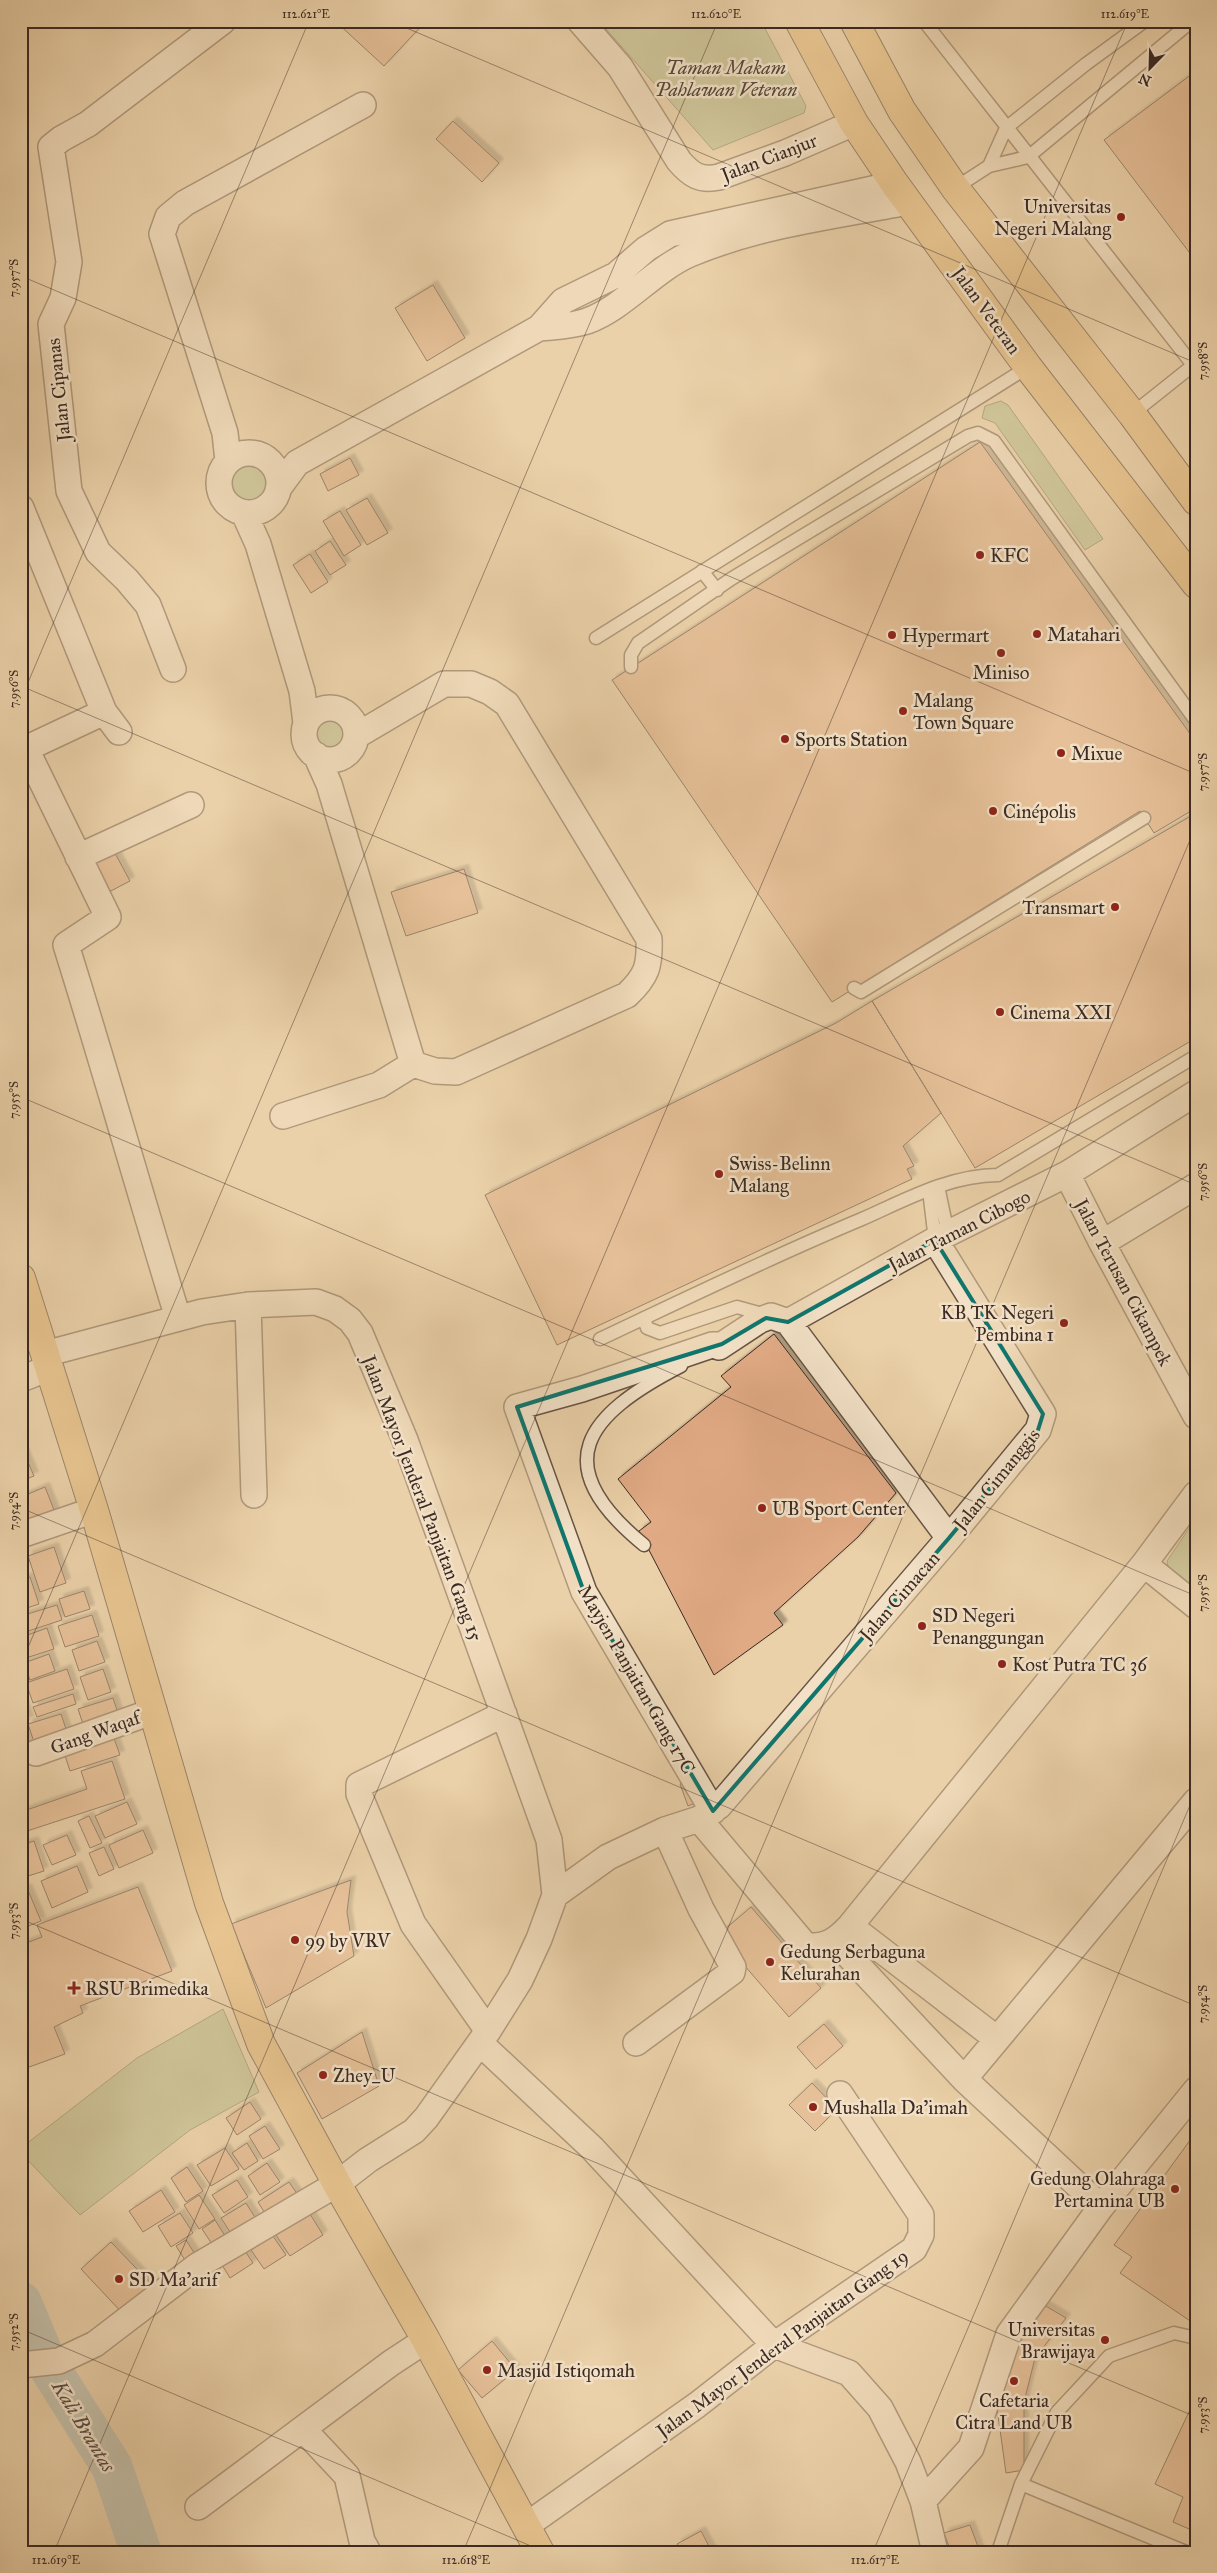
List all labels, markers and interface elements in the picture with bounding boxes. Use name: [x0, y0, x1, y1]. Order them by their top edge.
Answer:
text: 112.621°E: [282, 7, 330, 21]
text: 112.620°E: [691, 7, 741, 21]
text: 112.619°E: [1101, 7, 1150, 21]
north arrow: [1124, 42, 1174, 92]
park label: Taman Makam Pahlawan Veteran: [655, 56, 797, 101]
text: N: [1136, 69, 1154, 90]
street label: Jalan Cianjur: [716, 128, 822, 188]
place label: Universitas Negeri Malang: [994, 195, 1111, 241]
marker: Universitas Negeri Malang: [1115, 211, 1127, 223]
text: 7.957°S: [7, 259, 21, 297]
street label: Jalan Veteran: [945, 260, 1026, 359]
street label: Jalan Cipanas: [42, 337, 77, 445]
text: 7.958°S: [1196, 342, 1210, 380]
place label: KFC: [990, 544, 1029, 567]
marker: KFC: [974, 549, 986, 561]
place label: Matahari: [1047, 623, 1120, 646]
place label: Hypermart: [902, 624, 990, 647]
marker: Matahari: [1031, 628, 1043, 640]
marker: Hypermart: [886, 629, 898, 641]
marker: Miniso: [995, 647, 1007, 659]
place label: Miniso: [973, 661, 1030, 684]
text: 7.956°S: [7, 670, 21, 708]
place label: Malang Town Square: [913, 689, 1014, 735]
marker: Malang Town Square: [897, 705, 909, 717]
place label: Sports Station: [795, 728, 908, 751]
marker: Sports Station: [779, 733, 791, 745]
place label: Mixue: [1071, 742, 1122, 765]
marker: Mixue: [1055, 747, 1067, 759]
text: 7.957°S: [1196, 753, 1210, 791]
place label: Cinépolis: [1003, 800, 1076, 823]
marker: Cinépolis: [987, 805, 999, 817]
place label: Transmart: [1022, 896, 1105, 919]
marker: Transmart: [1109, 901, 1121, 913]
place label: Cinema XXI: [1010, 1001, 1112, 1024]
marker: Cinema XXI: [994, 1006, 1006, 1018]
text: 7.955°S: [7, 1081, 21, 1119]
place label: Swiss-Belinn Malang: [729, 1152, 831, 1198]
text: 7.956°S: [1196, 1163, 1210, 1201]
marker: Swiss-Belinn Malang: [713, 1168, 725, 1180]
street label: Jalan Taman Cibogo: [882, 1185, 1035, 1278]
street label: Jalan Terusan Cikampek: [1068, 1193, 1177, 1370]
place label: KB TK Negeri Pembina 1: [940, 1301, 1054, 1346]
marker: KB TK Negeri Pembina 1: [1058, 1317, 1070, 1329]
street label: Jalan Mayor Jenderal Panjaitan Gang 15: [356, 1350, 488, 1645]
street label: Jalan Cimanggis: [947, 1423, 1046, 1537]
text: 7.954°S: [7, 1492, 21, 1530]
place label: UB Sport Center: [772, 1497, 905, 1520]
marker: UB Sport Center: [756, 1502, 768, 1514]
street label: Jalan Cimacan: [853, 1547, 945, 1648]
text: 7.955°S: [1196, 1574, 1210, 1612]
street label: Mayjen Panjaitan Gang 17C: [572, 1581, 700, 1778]
place label: SD Negeri Penanggungan: [932, 1604, 1044, 1650]
marker: SD Negeri Penanggungan: [916, 1620, 928, 1632]
place label: Kost Putra TC 36: [1012, 1653, 1148, 1676]
marker: Kost Putra TC 36: [996, 1658, 1008, 1670]
street label: Gang Waqaf: [47, 1705, 146, 1760]
text: 7.953°S: [7, 1903, 21, 1939]
place label: 99 by VRV: [305, 1929, 391, 1952]
marker: 99 by VRV: [289, 1934, 301, 1946]
place label: Gedung Serbaguna Kelurahan: [780, 1940, 926, 1985]
marker: Gedung Serbaguna Kelurahan: [764, 1956, 776, 1968]
place label: RSU Brimedika: [85, 1977, 210, 2000]
marker: RSU Brimedika: [67, 1981, 81, 1995]
text: 7.954°S: [1196, 1985, 1210, 2023]
place label: Zhey_U: [333, 2064, 395, 2087]
marker: Zhey_U: [317, 2069, 329, 2081]
place label: Mushalla Da'imah: [823, 2096, 968, 2119]
marker: Mushalla Da'imah: [807, 2101, 819, 2113]
place label: Gedung Olahraga Pertamina UB: [1030, 2167, 1166, 2212]
marker: Gedung Olahraga Pertamina UB: [1169, 2183, 1181, 2195]
street label: Jalan Mayor Jenderal Panjaitan Gang 19: [650, 2244, 913, 2444]
place label: SD Ma'arif: [129, 2268, 221, 2291]
marker: SD Ma'arif: [113, 2273, 125, 2285]
text: 7.952°S: [7, 2313, 21, 2351]
place label: Universitas Brawijaya: [1007, 2318, 1096, 2363]
marker: Universitas Brawijaya: [1099, 2334, 1111, 2346]
place label: Masjid Istiqomah: [497, 2359, 635, 2383]
marker: Masjid Istiqomah: [481, 2364, 493, 2376]
water label: Kali Brantas: [47, 2375, 121, 2477]
marker: Cafetaria Citra Land UB: [1008, 2375, 1020, 2387]
place label: Cafetaria Citra Land UB: [955, 2389, 1073, 2434]
text: 7.953°S: [1196, 2397, 1210, 2433]
text: 112.619°E: [32, 2553, 81, 2567]
text: 112.618°E: [442, 2553, 491, 2567]
text: 112.617°E: [851, 2553, 900, 2567]

